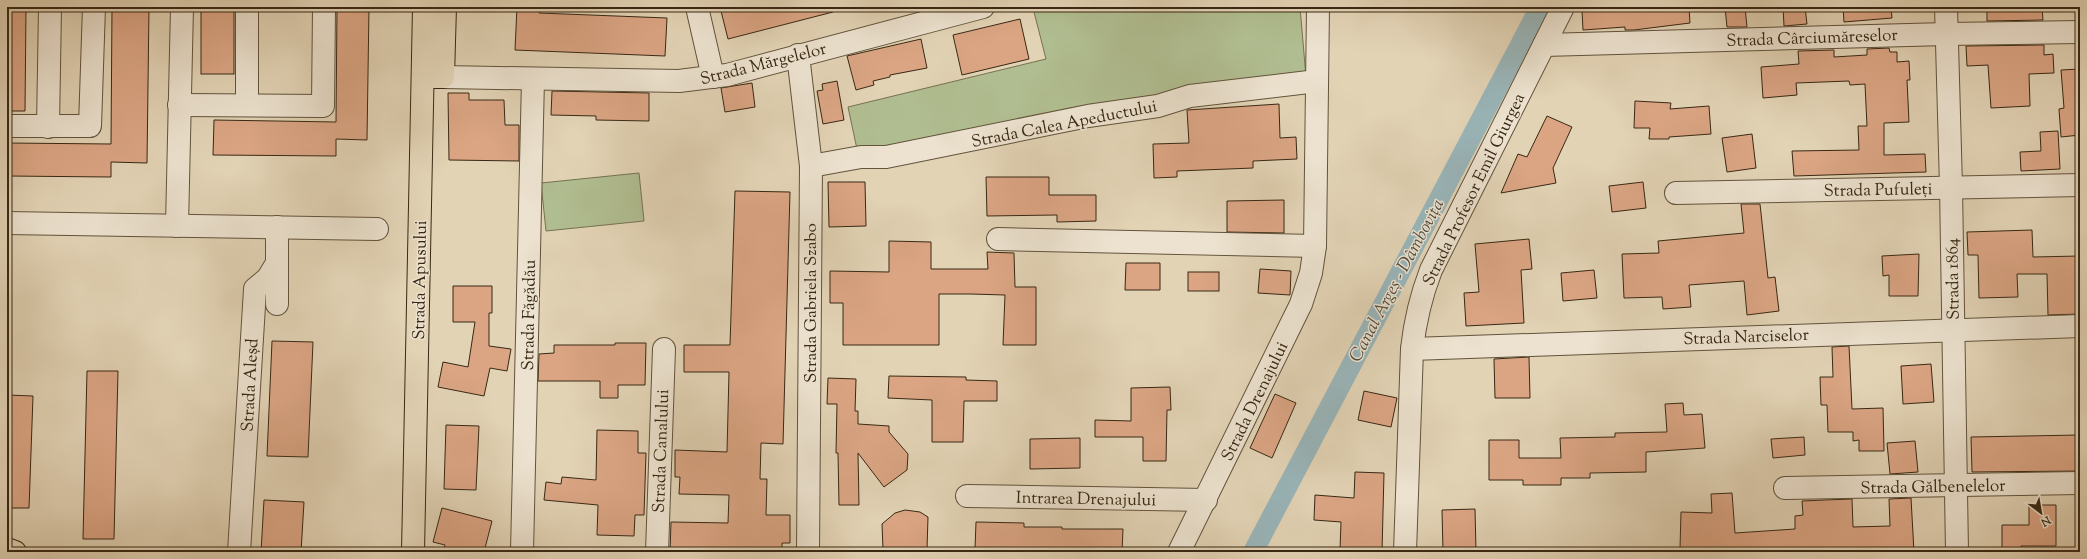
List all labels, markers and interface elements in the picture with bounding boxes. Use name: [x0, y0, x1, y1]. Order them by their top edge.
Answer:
street label: Strada Cârciumăreselor: [1726, 24, 1899, 54]
street label: Strada Mărgelelor: [698, 38, 830, 92]
street label: Strada Profesor Emil Giurgea: [1418, 89, 1532, 290]
street label: Strada Calea Apeductului: [969, 95, 1160, 155]
street label: Strada Pufuleți: [1823, 178, 1933, 204]
water label: Canal Argeș - Dâmbovița: [1344, 195, 1452, 367]
street label: Strada Apusului: [408, 220, 434, 340]
street label: Strada Gabriela Szabo: [800, 223, 824, 383]
street label: Strada 1864: [1941, 237, 1967, 320]
street label: Strada Făgădău: [517, 259, 543, 371]
street label: Strada Narciselor: [1683, 324, 1810, 352]
street label: Strada Aleșd: [237, 337, 265, 432]
street label: Strada Drenajului: [1216, 338, 1295, 466]
street label: Strada Canalului: [648, 389, 676, 513]
street label: Strada Gălbenelelor: [1860, 475, 2006, 501]
street label: Intrarea Drenajului: [1016, 487, 1156, 513]
north arrow: [2021, 493, 2061, 533]
text: N: [2038, 511, 2054, 530]

